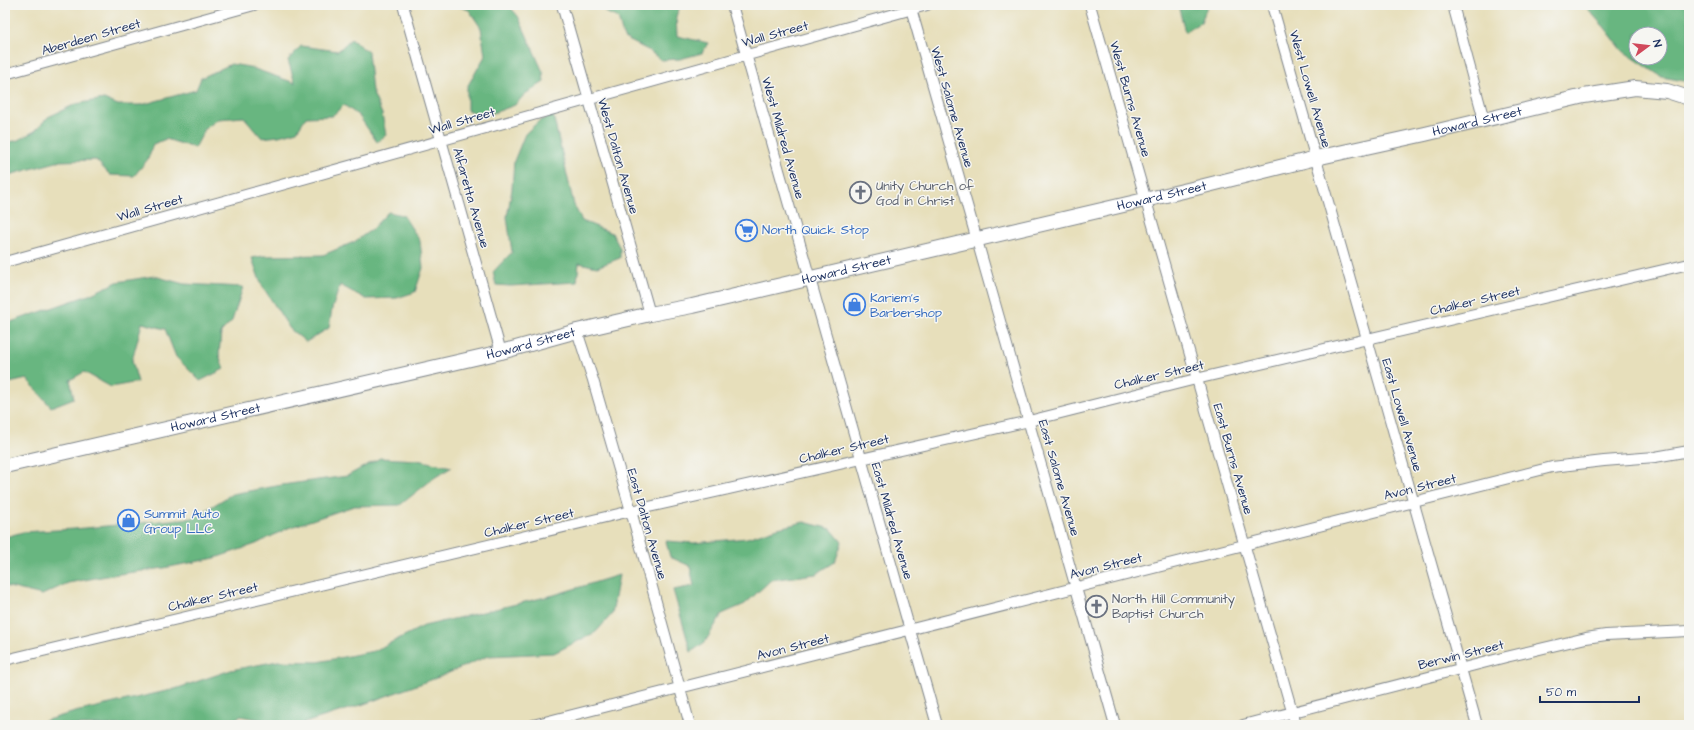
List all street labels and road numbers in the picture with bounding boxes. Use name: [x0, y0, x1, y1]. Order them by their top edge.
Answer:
street label: Aberdeen Street: [39, 14, 143, 60]
street label: Wall Street: [740, 16, 811, 52]
street label: West Lowell Avenue: [1285, 28, 1335, 150]
street label: West Burns Avenue: [1105, 39, 1155, 159]
street label: West Salome Avenue: [926, 44, 978, 170]
street label: West Mildred Avenue: [757, 75, 809, 201]
street label: West Dalton Avenue: [593, 96, 643, 216]
street label: Howard Street: [1430, 102, 1524, 141]
street label: Wall Street: [427, 103, 498, 139]
street label: Alfaretta Avenue: [448, 146, 494, 250]
street label: Howard Street: [1115, 177, 1209, 215]
street label: Wall Street: [115, 190, 186, 226]
street label: Howard Street: [800, 250, 894, 289]
street label: Chalker Street: [1428, 282, 1522, 320]
street label: Howard Street: [485, 323, 578, 364]
street label: Chalker Street: [1112, 356, 1206, 394]
street label: East Lowell Avenue: [1377, 356, 1427, 474]
street label: Howard Street: [169, 398, 263, 437]
street label: East Burns Avenue: [1209, 401, 1257, 517]
street label: East Salome Avenue: [1034, 418, 1084, 538]
street label: Chalker Street: [797, 430, 891, 468]
street label: East Mildred Avenue: [867, 460, 917, 582]
street label: East Dalton Avenue: [623, 466, 671, 582]
street label: Avon Street: [1382, 469, 1459, 505]
street label: Chalker Street: [482, 504, 576, 542]
street label: Avon Street: [1068, 548, 1145, 584]
street label: Chalker Street: [166, 578, 260, 616]
street label: Avon Street: [755, 629, 832, 665]
street label: Berwin Street: [1416, 635, 1506, 674]

